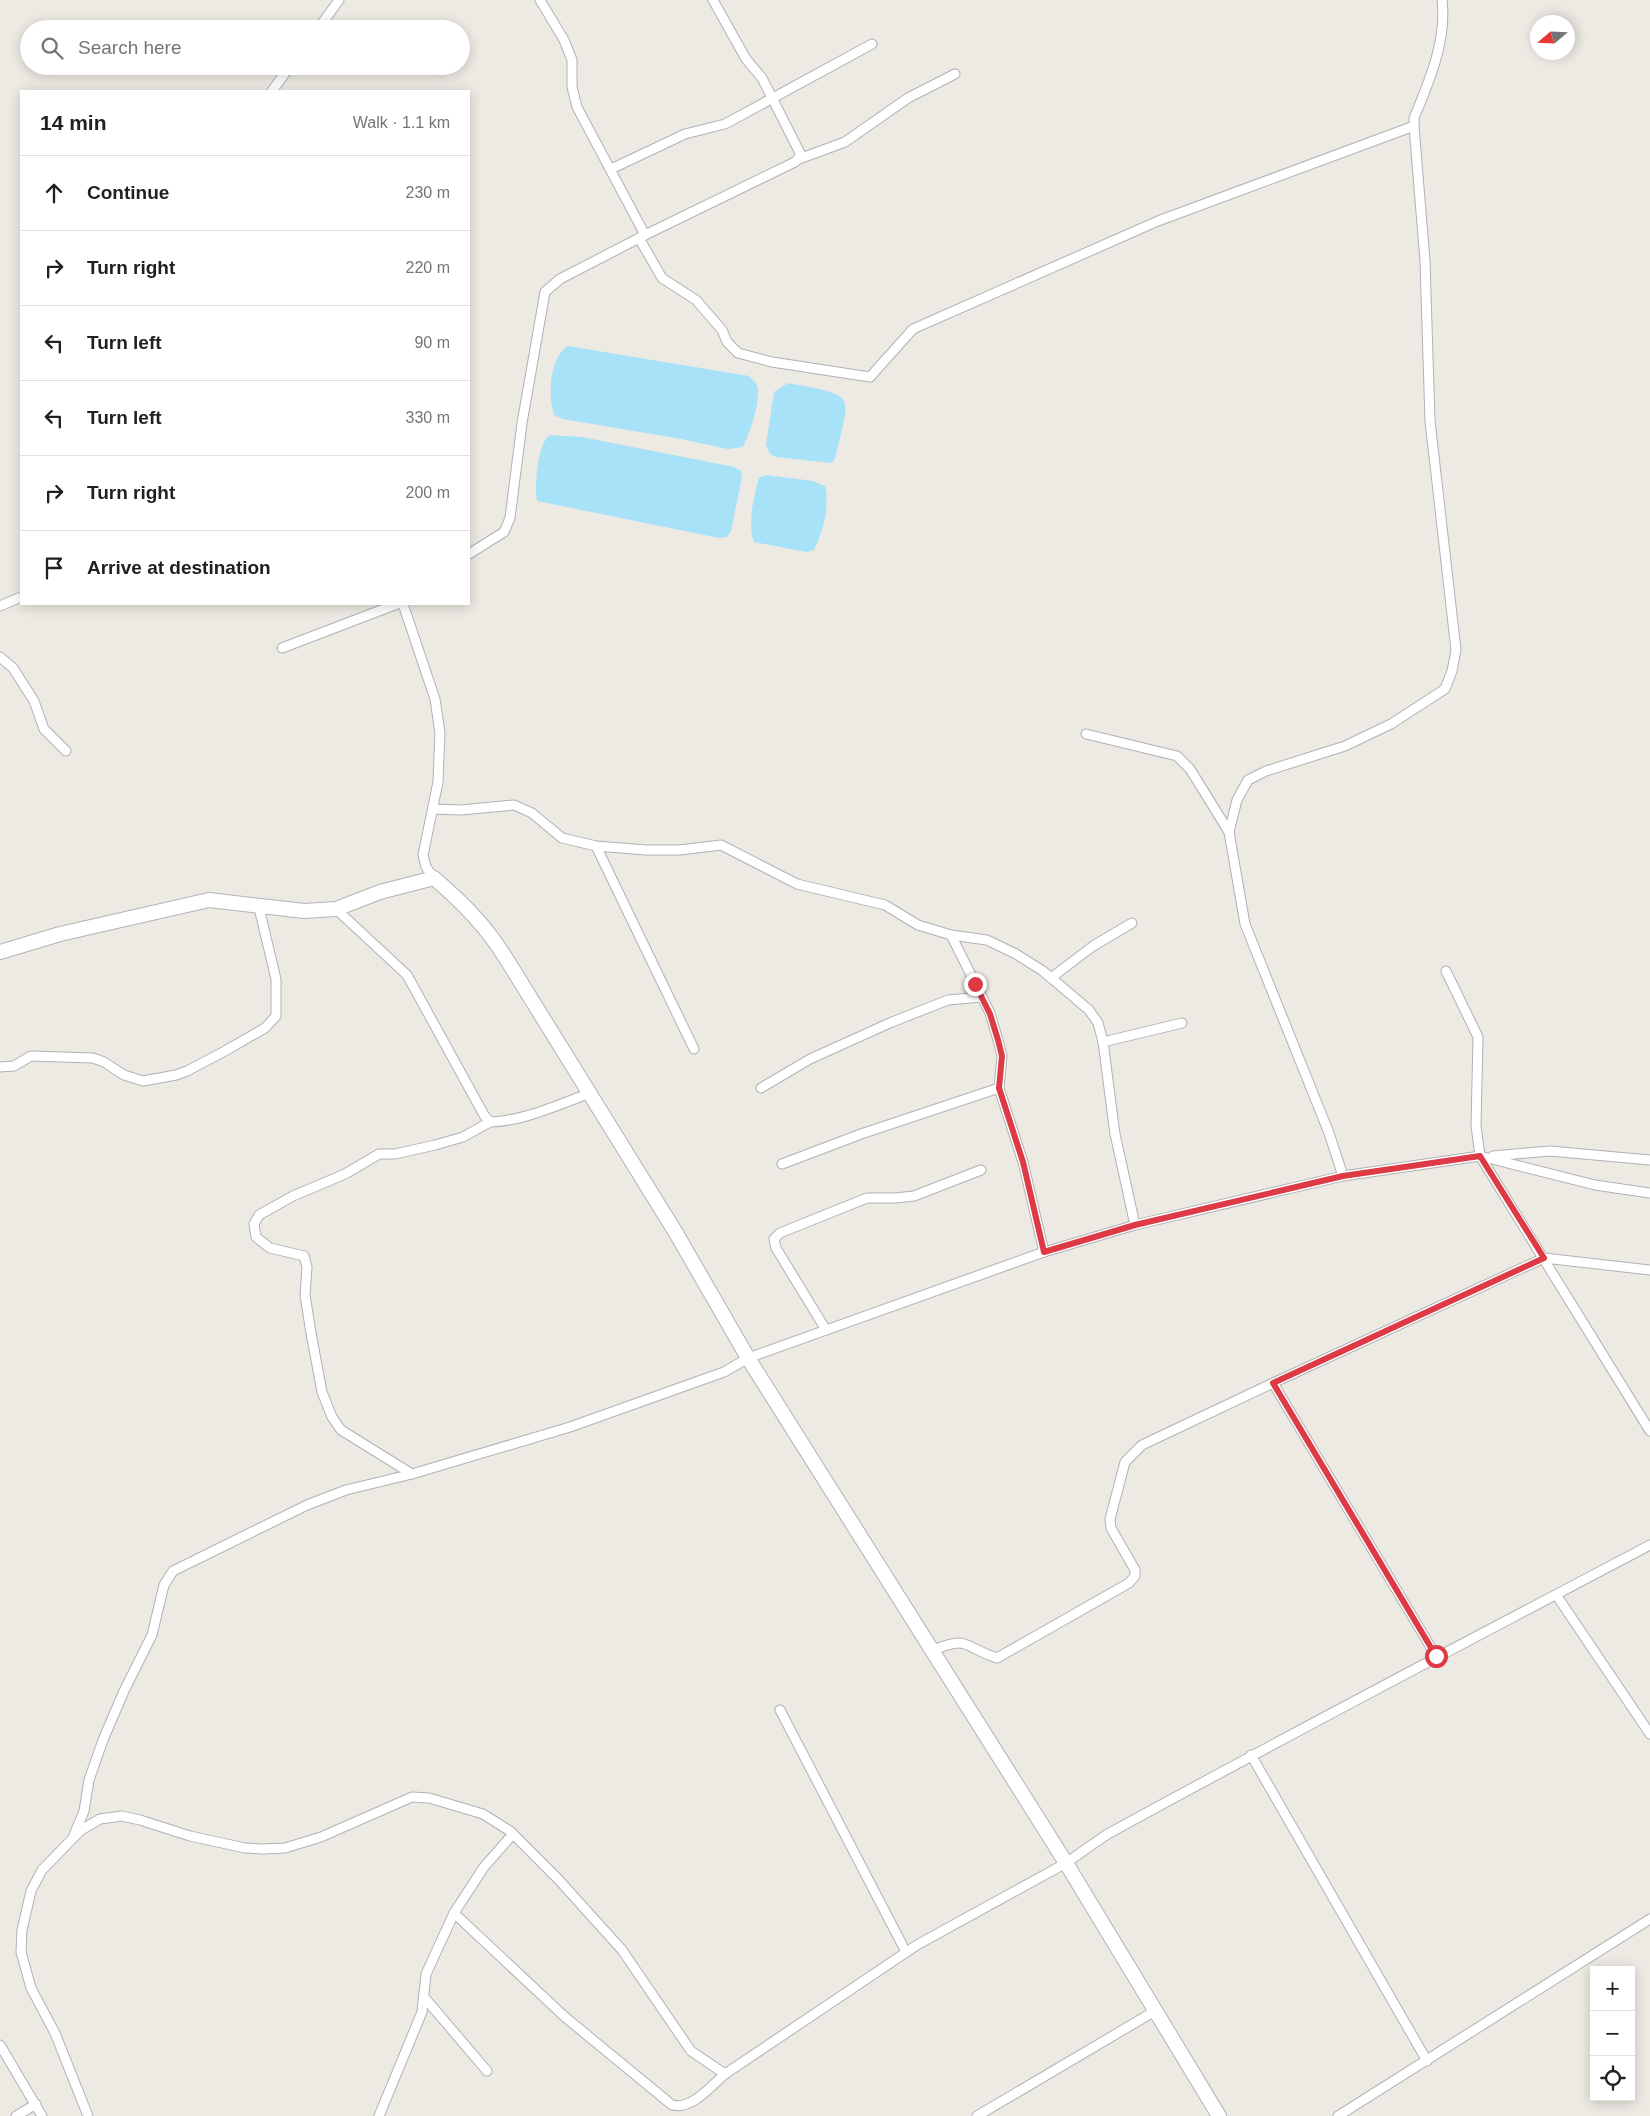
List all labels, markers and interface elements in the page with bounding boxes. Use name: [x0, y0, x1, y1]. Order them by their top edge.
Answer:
north arrow: [1530, 15, 1575, 60]
search box: [20, 20, 470, 75]
icon: search: [38, 34, 66, 62]
text: Search here: [78, 37, 182, 58]
text: 14 min: [40, 111, 107, 134]
text: Walk · 1.1 km: [353, 114, 450, 131]
icon: ahead: [40, 179, 68, 207]
text: Continue: [87, 182, 169, 203]
text: 230 m: [406, 184, 450, 201]
icon: right: [40, 254, 68, 282]
text: Turn right: [87, 257, 175, 278]
text: 220 m: [406, 259, 450, 276]
icon: left: [40, 329, 68, 357]
text: Turn left: [87, 332, 162, 353]
text: 90 m: [414, 334, 450, 351]
icon: left: [40, 404, 68, 432]
text: Turn left: [87, 407, 162, 428]
text: 330 m: [406, 409, 450, 426]
icon: right: [40, 479, 68, 507]
text: Turn right: [87, 482, 175, 503]
text: 200 m: [406, 484, 450, 501]
icon: arrive: [40, 554, 68, 582]
text: Arrive at destination: [87, 557, 271, 578]
route end: [964, 973, 987, 996]
route start: [1425, 1645, 1448, 1668]
map controls: [1590, 1966, 1635, 2101]
button: +: [1590, 1966, 1635, 2011]
button: −: [1590, 2011, 1635, 2056]
button: locate: [1590, 2056, 1635, 2101]

